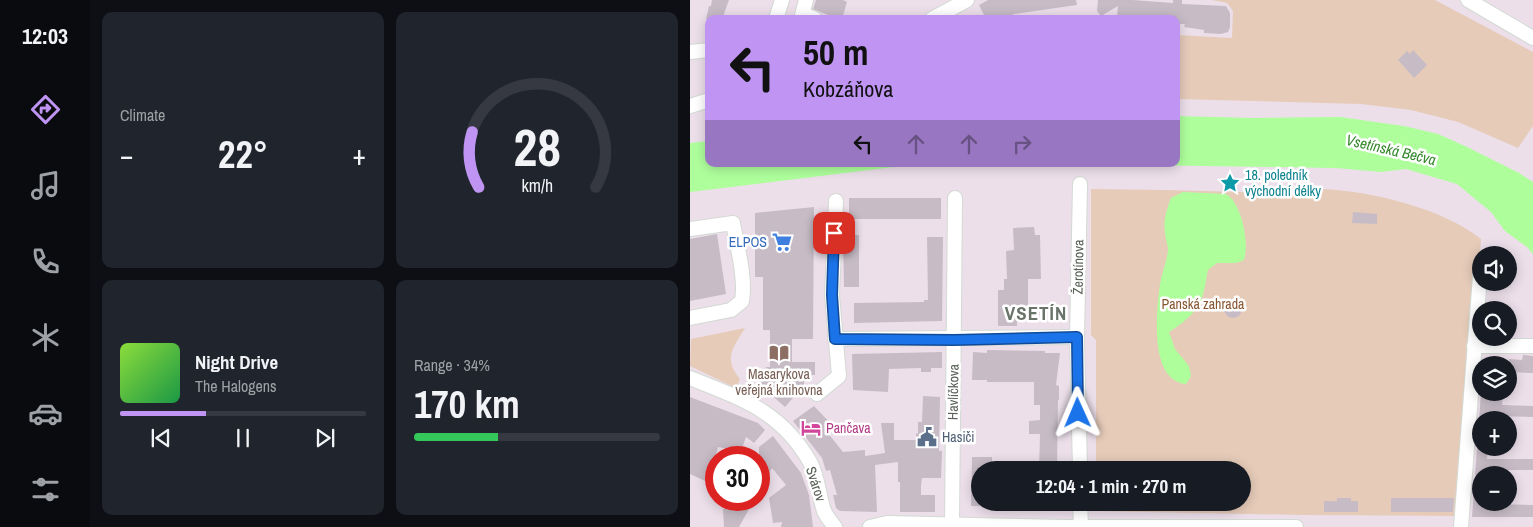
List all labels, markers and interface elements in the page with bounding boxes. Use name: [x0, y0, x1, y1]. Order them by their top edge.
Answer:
text: 12:03: [22, 21, 68, 51]
text: 50 m: [803, 29, 868, 76]
icon: left: [720, 35, 785, 100]
text: Kobzáňova: [803, 74, 893, 104]
icon: directions: [28, 92, 63, 127]
text: Climate: [120, 104, 165, 126]
text: 28: [513, 112, 561, 182]
text: 22°: [218, 129, 268, 180]
water label: Vsetínská Bečva: [1344, 129, 1438, 170]
icon: left: [849, 130, 877, 158]
icon: ahead: [902, 130, 930, 158]
icon: ahead: [955, 130, 983, 158]
icon: right: [1008, 130, 1036, 158]
text: −: [120, 136, 133, 174]
text: +: [353, 136, 366, 174]
place label: 18. poledník východní délky: [1245, 166, 1321, 200]
icon: music: [28, 168, 63, 203]
place icon: 18. poledník východní délky: [1219, 172, 1241, 194]
text: km/h: [521, 174, 553, 198]
pin: [813, 212, 855, 254]
icon: arrive: [820, 219, 848, 247]
supermarket icon: ELPOS: [771, 231, 793, 253]
place label: ELPOS: [729, 233, 767, 251]
street label: Žerotínova: [1069, 239, 1087, 295]
icon: phone: [28, 244, 63, 279]
map controls: [1472, 246, 1517, 511]
button: sound: [1472, 246, 1517, 291]
park label: Panská zahrada: [1162, 295, 1245, 313]
district label: VSETÍN: [1005, 300, 1067, 326]
button: search: [1472, 301, 1517, 346]
icon: climate: [28, 320, 63, 355]
library icon: Masarykova veřejná knihovna: [768, 342, 790, 364]
text: Night Drive: [195, 349, 278, 375]
text: Range · 34%: [414, 354, 490, 376]
button: layers: [1472, 356, 1517, 401]
street label: Havlíčkova: [944, 363, 962, 420]
place label: Masarykova veřejná knihovna: [735, 365, 823, 399]
text: The Halogens: [195, 375, 277, 397]
text: 170 km: [414, 379, 520, 430]
position arrow: [1051, 386, 1103, 438]
icon: car: [28, 396, 63, 431]
button: +: [1472, 411, 1517, 456]
hotel icon: Pančava: [800, 417, 822, 439]
place label: Pančava: [826, 419, 871, 437]
icon: previous: [147, 424, 175, 452]
icon: pause: [229, 424, 257, 452]
icon: next: [311, 424, 339, 452]
public building icon: Hasiči: [916, 426, 938, 448]
place label: Hasiči: [942, 428, 975, 446]
speed limit sign: 30: [705, 446, 770, 511]
street label: Svárov: [802, 464, 830, 504]
button: −: [1472, 466, 1517, 511]
icon: filters: [28, 472, 63, 507]
text: 12:04 · 1 min · 270 m: [1036, 473, 1186, 499]

